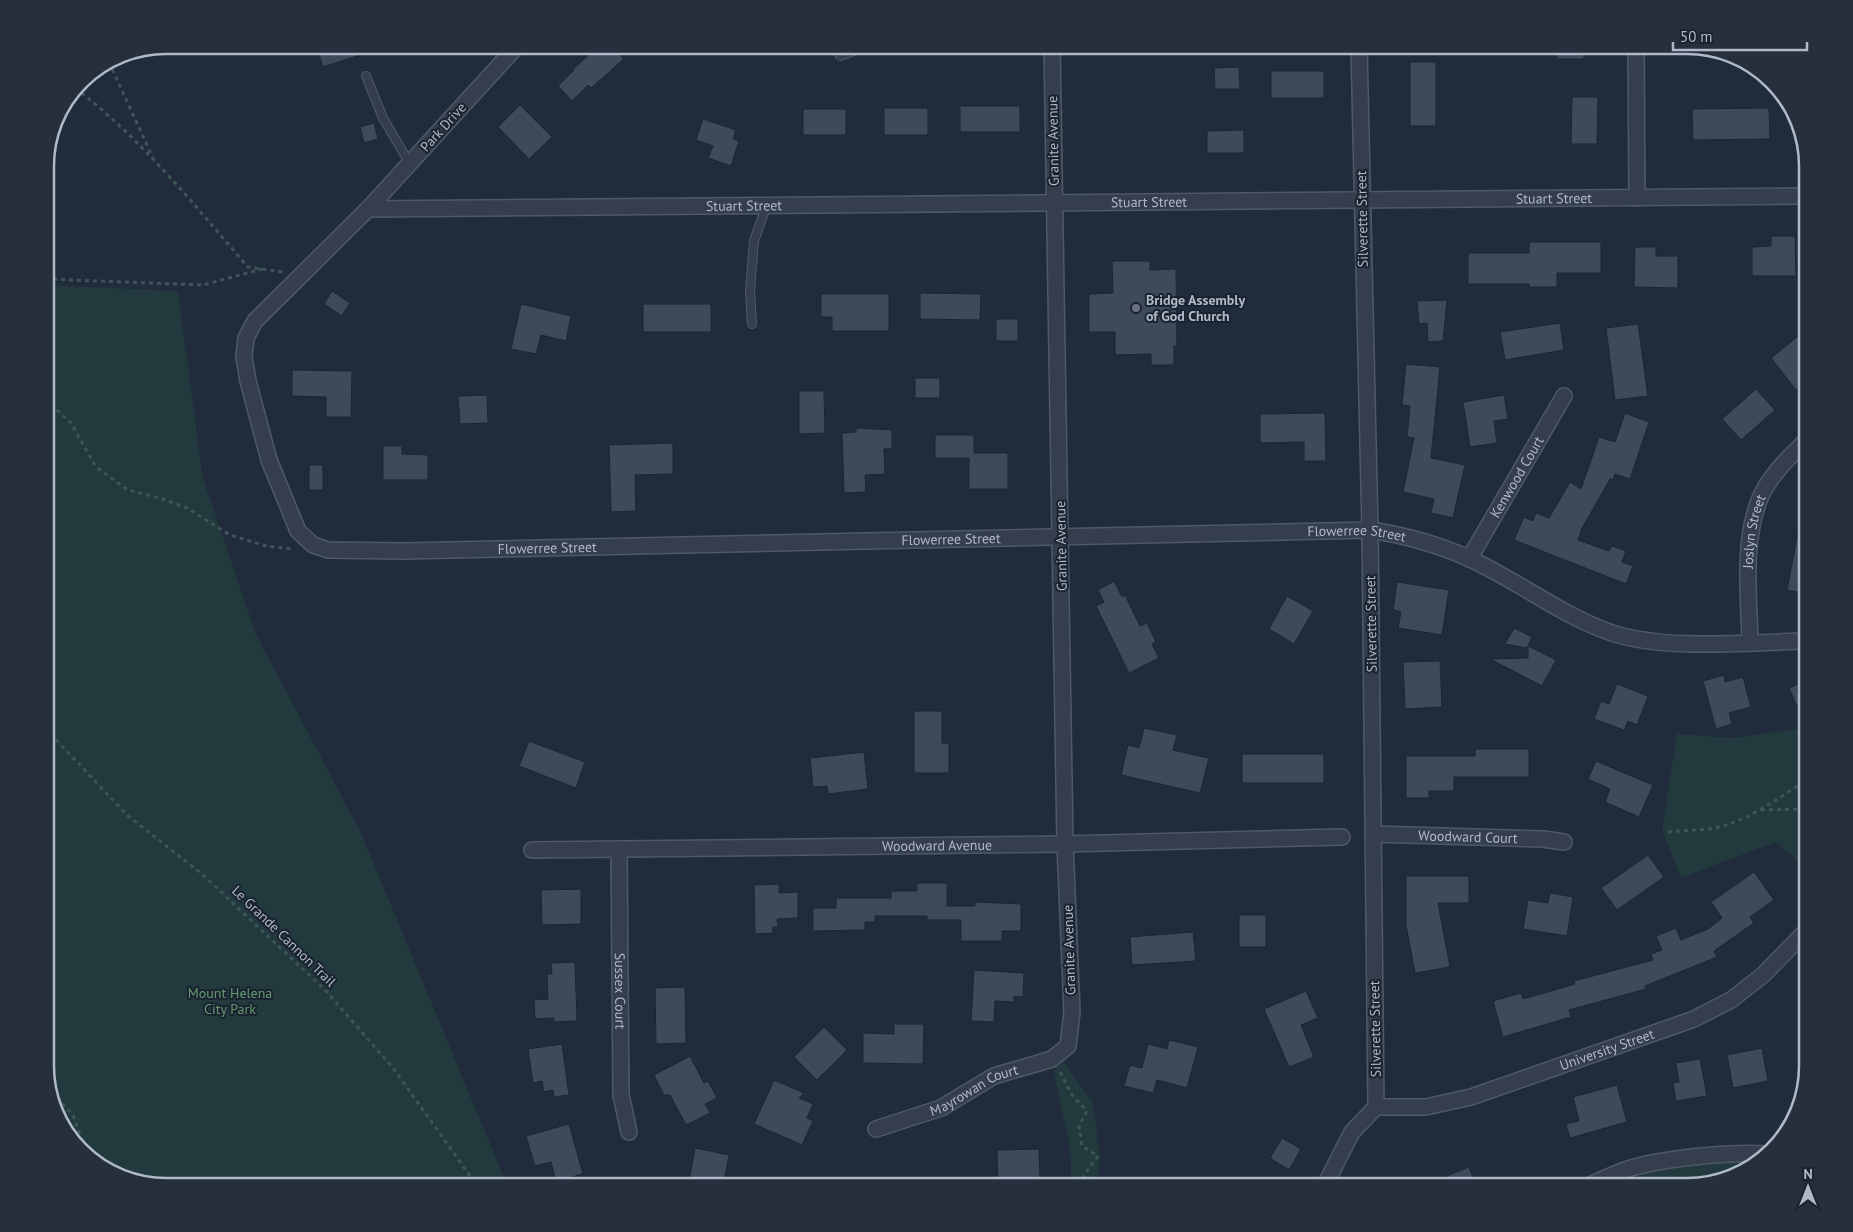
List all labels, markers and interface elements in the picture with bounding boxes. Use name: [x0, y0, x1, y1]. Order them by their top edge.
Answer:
scale bar: [1673, 20, 1807, 52]
text: 50 m: [1680, 27, 1713, 46]
street label: Granite Avenue: [1043, 96, 1063, 186]
street label: Park Drive: [416, 99, 470, 155]
street label: Silverette Street: [1352, 170, 1372, 268]
street label: Stuart Street: [1516, 189, 1592, 208]
street label: Stuart Street: [1111, 193, 1187, 211]
street label: Stuart Street: [706, 196, 782, 215]
place label: Bridge Assembly of God Church: [1146, 291, 1245, 325]
marker: Bridge Assembly of God Church: [1130, 302, 1142, 314]
street label: Kenwood Court: [1486, 433, 1548, 521]
street label: Joslyn Street: [1739, 491, 1770, 570]
street label: Granite Avenue: [1051, 501, 1071, 591]
street label: Flowerree Street: [1307, 521, 1408, 546]
street label: Flowerree Street: [901, 529, 1001, 549]
street label: Flowerree Street: [497, 538, 597, 558]
street label: Silverette Street: [1361, 575, 1381, 673]
street label: Woodward Court: [1418, 826, 1518, 847]
street label: Woodward Avenue: [882, 836, 992, 855]
street label: Le Grande Cannon Trail: [228, 882, 340, 990]
street label: Granite Avenue: [1058, 905, 1080, 995]
street label: Sussex Court: [611, 953, 629, 1030]
street label: Silverette Street: [1365, 980, 1385, 1078]
park label: Mount Helena City Park: [188, 984, 272, 1018]
street label: University Street: [1557, 1025, 1657, 1074]
street label: Mayrowan Court: [928, 1060, 1020, 1120]
north arrow: [1783, 1162, 1833, 1212]
text: N: [1803, 1165, 1813, 1183]

